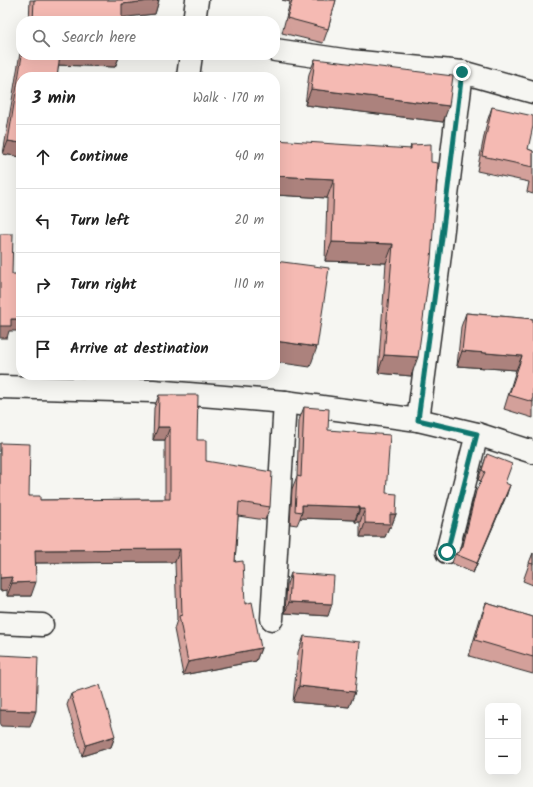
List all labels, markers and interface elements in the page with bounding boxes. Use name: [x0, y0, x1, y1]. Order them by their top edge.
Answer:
search box: [16, 16, 280, 60]
text: Search here: [62, 26, 136, 50]
icon: search: [30, 27, 52, 49]
route end: [453, 63, 471, 81]
text: 3 min: [32, 85, 76, 112]
text: Walk · 170 m: [193, 88, 264, 109]
text: Continue: [70, 145, 128, 169]
icon: ahead: [32, 146, 54, 168]
text: 40 m: [235, 146, 264, 167]
text: Turn left: [70, 209, 130, 233]
icon: left: [32, 210, 54, 232]
text: 20 m: [234, 210, 264, 231]
text: Turn right: [70, 273, 137, 297]
icon: right: [32, 274, 54, 296]
text: 110 m: [234, 274, 264, 295]
text: Arrive at destination: [70, 337, 209, 361]
icon: arrive: [32, 338, 54, 360]
route start: [438, 543, 456, 561]
map controls: [485, 703, 521, 775]
button: +: [485, 703, 521, 739]
button: −: [485, 739, 521, 775]

